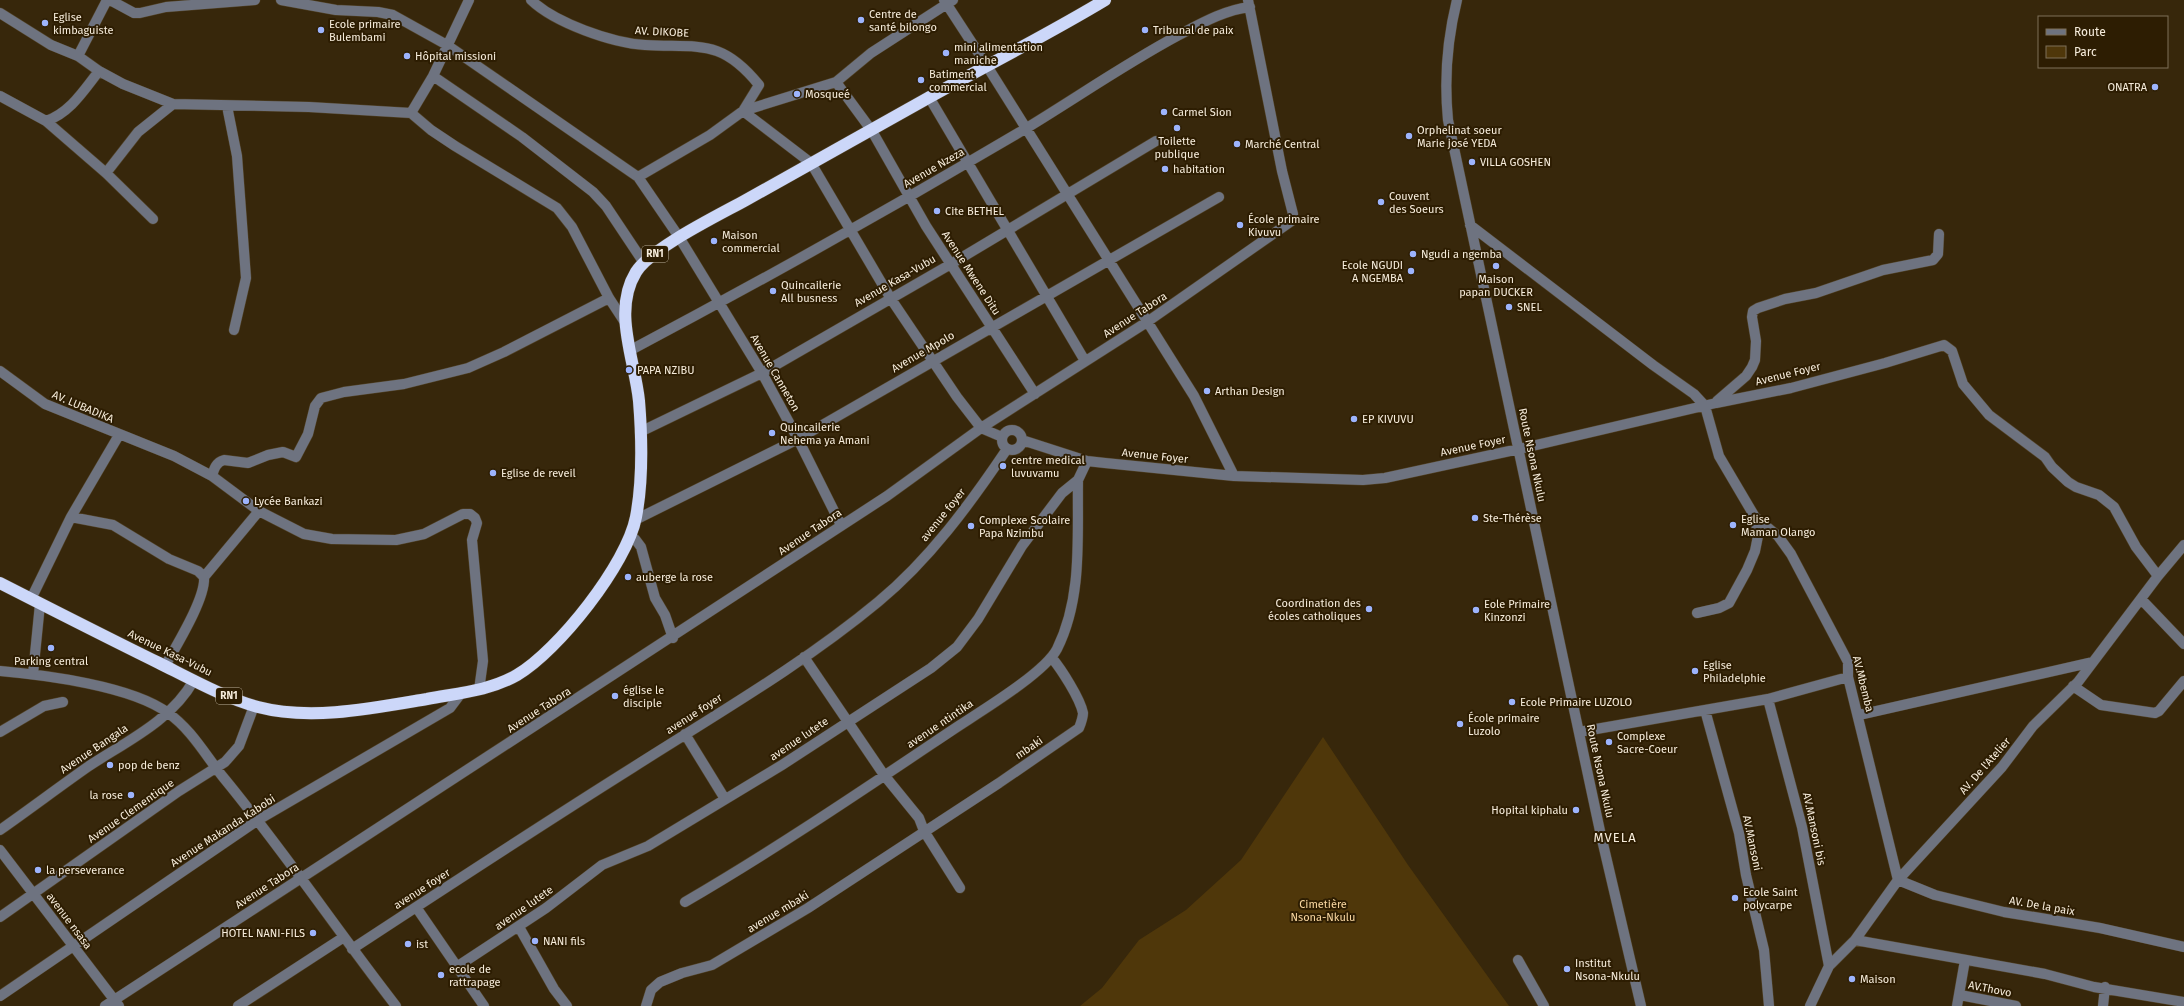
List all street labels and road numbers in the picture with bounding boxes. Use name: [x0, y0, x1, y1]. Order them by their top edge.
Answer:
street label: AV. DIKOBE: [635, 24, 689, 40]
street label: Avenue Nzeza: [901, 145, 967, 191]
street label: Avenue Mwene Ditu: [939, 228, 1003, 318]
road number: RN1: [642, 246, 668, 262]
street label: Avenue Kasa-Vubu: [852, 252, 938, 310]
street label: Avenue Tabora: [1101, 290, 1169, 340]
street label: Avenue Mpolo: [889, 329, 957, 375]
street label: Avenue Canneton: [748, 332, 802, 414]
street label: Avenue Foyer: [1754, 359, 1823, 388]
street label: AV. LUBADIKA: [50, 388, 116, 426]
street label: Route Nsona Nkulu: [1516, 407, 1548, 503]
street label: Avenue Foyer: [1439, 433, 1508, 459]
street label: Avenue Foyer: [1121, 446, 1189, 466]
street label: avenue foyer: [918, 485, 969, 544]
street label: Avenue Tabora: [776, 506, 844, 558]
street label: Avenue Kasa-Vubu: [126, 627, 214, 679]
street label: AV.Mbemba: [1850, 655, 1876, 713]
street label: Avenue Tabora: [505, 685, 573, 735]
road number: RN1: [216, 688, 242, 704]
street label: avenue foyer: [663, 691, 725, 737]
street label: avenue ntintika: [904, 697, 976, 751]
street label: avenue lutete: [767, 715, 831, 763]
street label: Avenue Bangala: [58, 721, 130, 777]
street label: Route Nsona Nkulu: [1584, 723, 1616, 819]
street label: mbaki: [1013, 734, 1045, 762]
street label: AV. De l'Atelier: [1957, 734, 2014, 797]
street label: Avenue Clementique: [85, 776, 177, 846]
street label: AV.Mansoni bis: [1800, 791, 1828, 867]
street label: Avenue Makanda Kabobi: [168, 792, 278, 870]
street label: AV.Mansoni: [1740, 814, 1764, 872]
street label: Avenue Tabora: [233, 861, 301, 911]
street label: avenue foyer: [391, 866, 453, 912]
street label: avenue lutete: [492, 883, 556, 933]
street label: avenue mbaki: [745, 889, 811, 935]
street label: avenue nsasa: [44, 890, 94, 952]
street label: AV. De la paix: [2008, 894, 2076, 918]
street label: AV.Thovo: [1967, 978, 2013, 1000]

